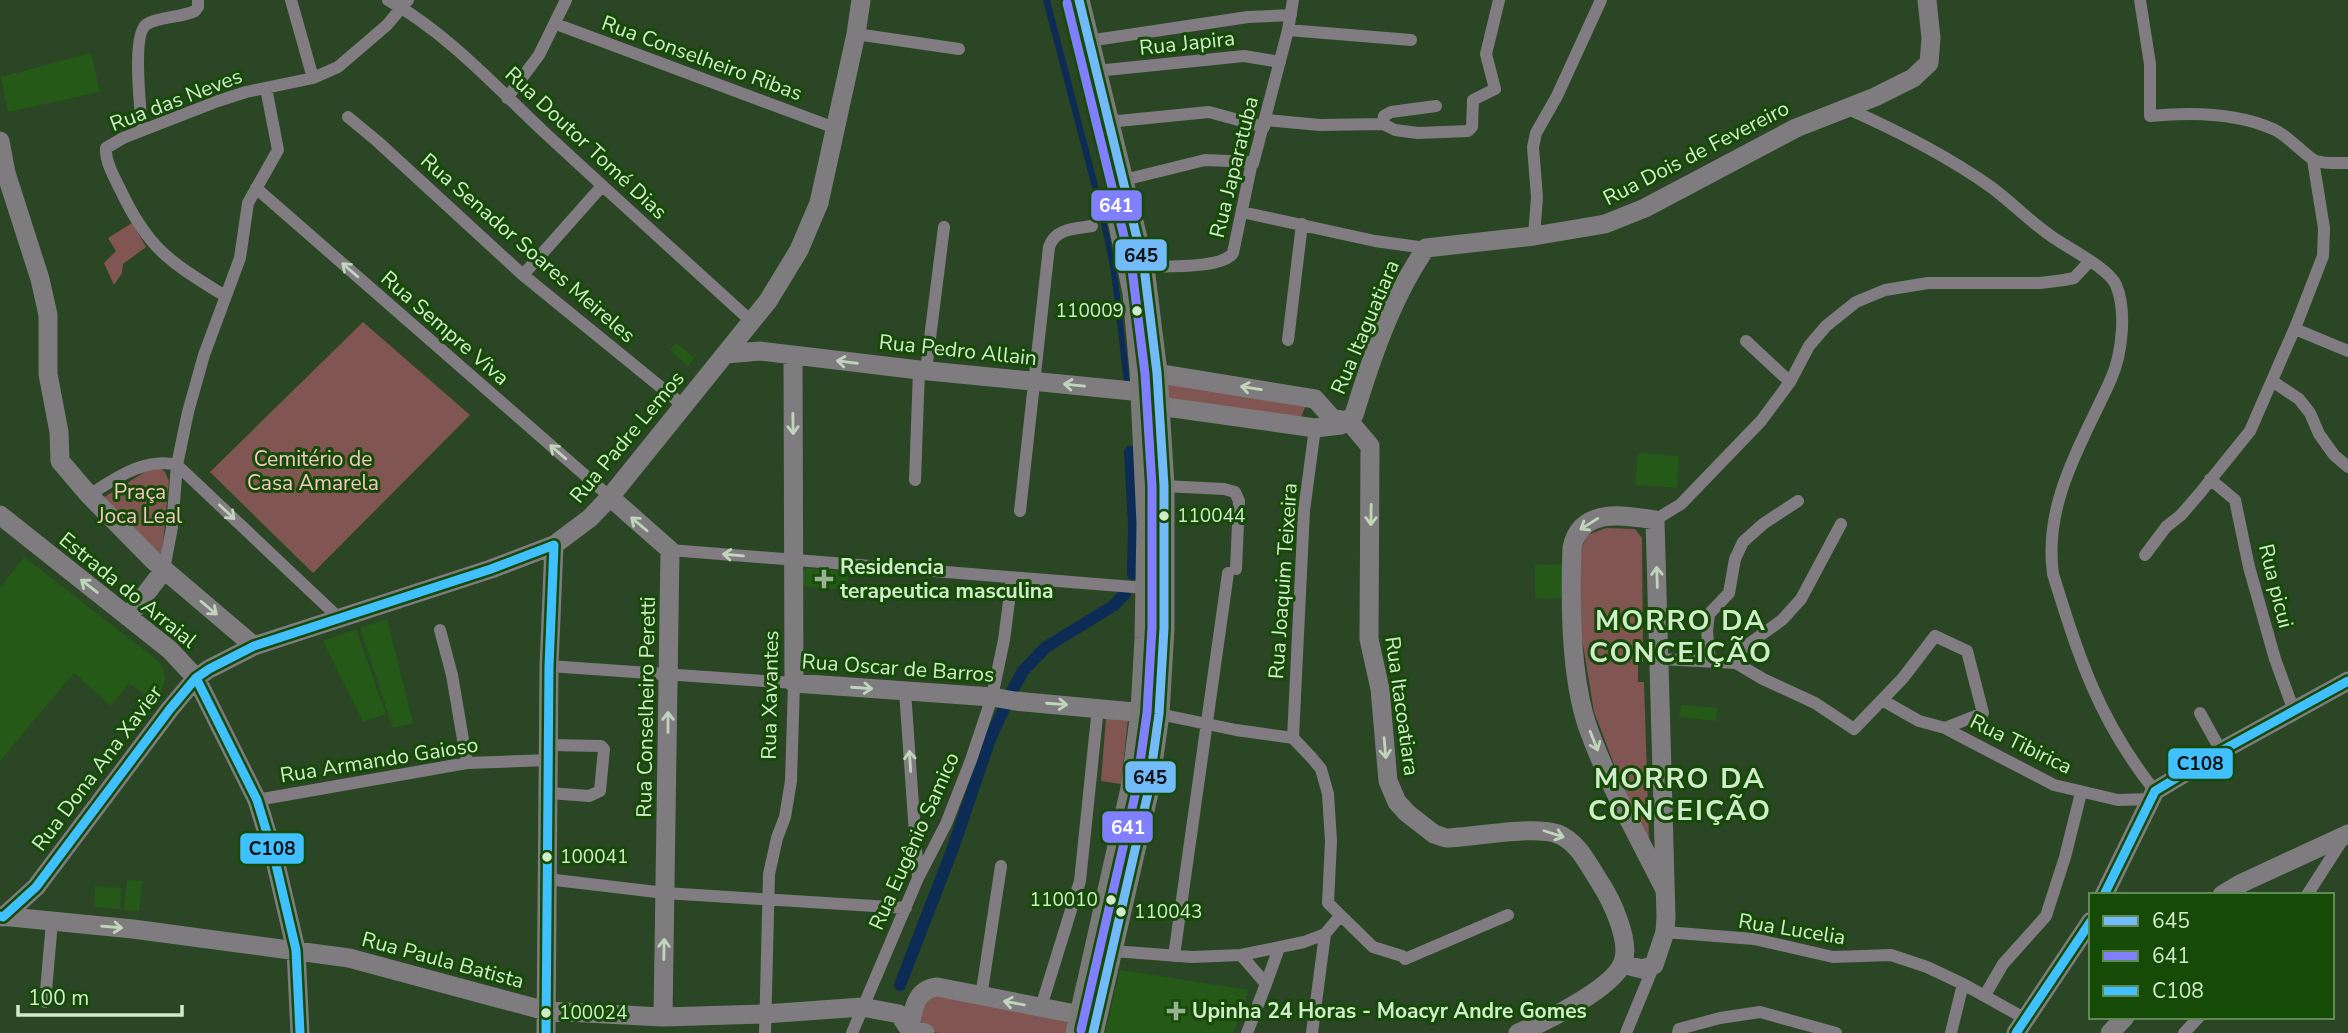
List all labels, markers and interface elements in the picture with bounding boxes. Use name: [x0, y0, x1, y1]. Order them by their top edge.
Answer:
street label: Rua Conselheiro Ribas: [598, 9, 806, 107]
street label: Rua Japira: [1138, 24, 1236, 62]
street label: Rua Doutor Tomé Dias: [499, 60, 673, 226]
street label: Rua das Neves: [106, 62, 246, 138]
street label: Rua Japaratuba: [1203, 93, 1265, 241]
street label: Rua Dois de Fevereiro: [1598, 94, 1794, 212]
street label: Rua Senador Soares Meireles: [415, 147, 641, 349]
line badge: 641: [1090, 189, 1143, 222]
text: 641: [1099, 193, 1133, 219]
line badge: 645: [1114, 238, 1168, 272]
text: 645: [1124, 243, 1158, 269]
street label: Rua Itaguatiara: [1324, 256, 1406, 398]
one-way arrow: [341, 262, 359, 278]
street label: Rua Sempre Viva: [375, 264, 515, 392]
place label: 110009: [1056, 298, 1124, 324]
marker: 110009: [1130, 304, 1144, 318]
street label: Rua Pedro Allain: [878, 328, 1038, 372]
one-way arrow: [837, 355, 859, 368]
street label: Rua Padre Lemos: [563, 365, 691, 509]
one-way arrow: [1063, 378, 1086, 391]
one-way arrow: [1240, 381, 1263, 394]
one-way arrow: [787, 412, 800, 435]
one-way arrow: [549, 444, 567, 460]
park label: Cemitério de Casa Amarela: [247, 445, 379, 497]
park label: Praça Joca Leal: [97, 478, 183, 530]
street label: Rua Joaquim Teixeira: [1262, 482, 1304, 680]
place label: 110044: [1177, 503, 1245, 529]
one-way arrow: [1364, 503, 1377, 526]
one-way arrow: [218, 504, 235, 521]
marker: 110044: [1157, 509, 1171, 523]
one-way arrow: [631, 516, 649, 532]
one-way arrow: [1580, 517, 1600, 531]
street label: Estrada do Arraial: [53, 526, 203, 655]
street label: Rua picui: [2252, 541, 2300, 631]
one-way arrow: [722, 548, 744, 561]
place label: Residencia terapeutica masculina: [840, 553, 1054, 605]
one-way arrow: [1651, 566, 1664, 589]
marker: Residencia terapeutica masculina: [814, 569, 834, 589]
one-way arrow: [80, 578, 98, 594]
street label: Rua Conselheiro Peretti: [630, 596, 662, 818]
one-way arrow: [199, 600, 217, 616]
district label: MORRO DA CONCEIÇÃO: [1589, 602, 1773, 672]
street label: Rua Xavantes: [755, 630, 785, 760]
street label: Rua Itacoatiara: [1378, 635, 1426, 777]
street label: Rua Oscar de Barros: [801, 647, 995, 689]
street label: Rua Dona Ana Xavier: [25, 679, 169, 857]
one-way arrow: [850, 682, 873, 695]
one-way arrow: [1045, 698, 1067, 711]
street label: Rua Tibirica: [1965, 707, 2077, 781]
one-way arrow: [661, 710, 675, 733]
one-way arrow: [1588, 730, 1601, 751]
street label: Rua Armando Gaioso: [278, 731, 480, 789]
one-way arrow: [1378, 736, 1391, 759]
line badge: C108: [2167, 747, 2234, 780]
street label: Rua Eugênio Samico: [862, 748, 966, 934]
one-way arrow: [903, 750, 916, 772]
text: C108: [2176, 751, 2224, 777]
line badge: 645: [1124, 760, 1177, 794]
district label: MORRO DA CONCEIÇÃO: [1588, 760, 1772, 830]
text: 645: [1133, 765, 1167, 791]
line badge: 641: [1101, 810, 1154, 844]
text: 641: [1111, 815, 1145, 841]
one-way arrow: [1542, 829, 1564, 841]
line badge: C108: [239, 832, 305, 865]
text: C108: [248, 836, 296, 862]
place label: 100041: [560, 844, 628, 870]
marker: 100041: [540, 850, 554, 864]
place label: 110010: [1030, 887, 1098, 913]
marker: 110010: [1104, 893, 1118, 907]
legend: [2089, 893, 2334, 1019]
place label: 110043: [1134, 899, 1202, 925]
marker: 110043: [1114, 905, 1128, 919]
street label: Rua Lucelia: [1736, 907, 1848, 951]
text: 645: [2152, 907, 2190, 935]
one-way arrow: [100, 921, 123, 934]
street label: Rua Paula Batista: [359, 925, 527, 995]
one-way arrow: [657, 938, 671, 961]
text: 641: [2152, 942, 2190, 970]
scale bar: [18, 974, 182, 1018]
text: C108: [2152, 977, 2204, 1005]
text: 100 m: [28, 984, 89, 1012]
one-way arrow: [1003, 995, 1026, 1009]
place label: Upinha 24 Horas - Moacyr Andre Gomes: [1192, 997, 1587, 1025]
place label: 100024: [559, 1000, 627, 1026]
marker: Upinha 24 Horas - Moacyr Andre Gomes: [1166, 1001, 1186, 1021]
marker: 100024: [539, 1006, 553, 1020]

